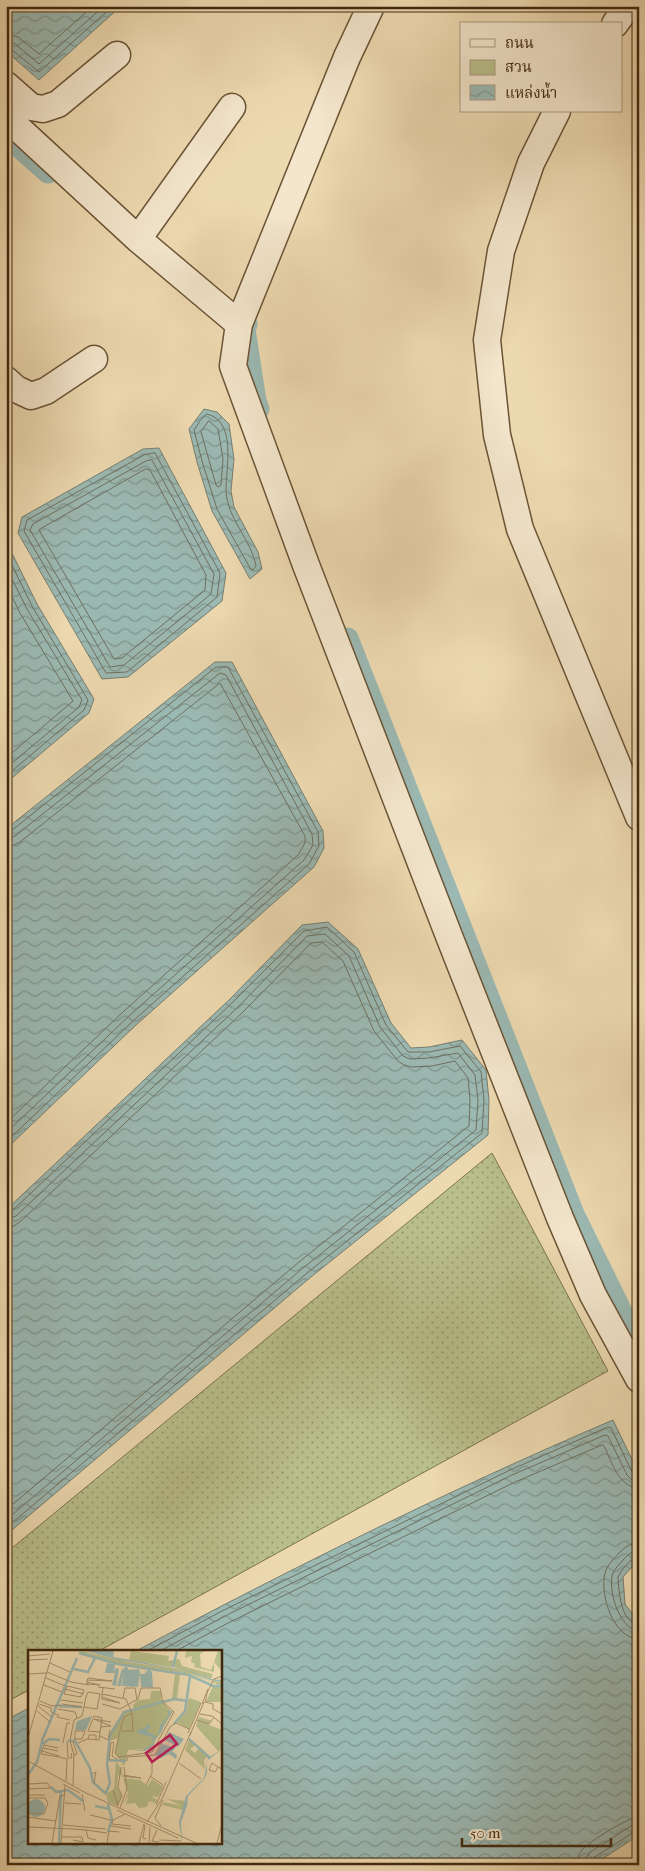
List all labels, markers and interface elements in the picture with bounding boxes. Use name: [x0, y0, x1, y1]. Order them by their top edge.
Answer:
legend: [460, 22, 622, 112]
text: ถนน: [505, 34, 534, 52]
text: สวน: [505, 58, 532, 76]
text: แหล่งน้ำ: [505, 82, 557, 102]
inset map: [28, 1650, 221, 1844]
scale bar: [462, 1816, 611, 1848]
text: 50 m: [470, 1824, 501, 1842]

